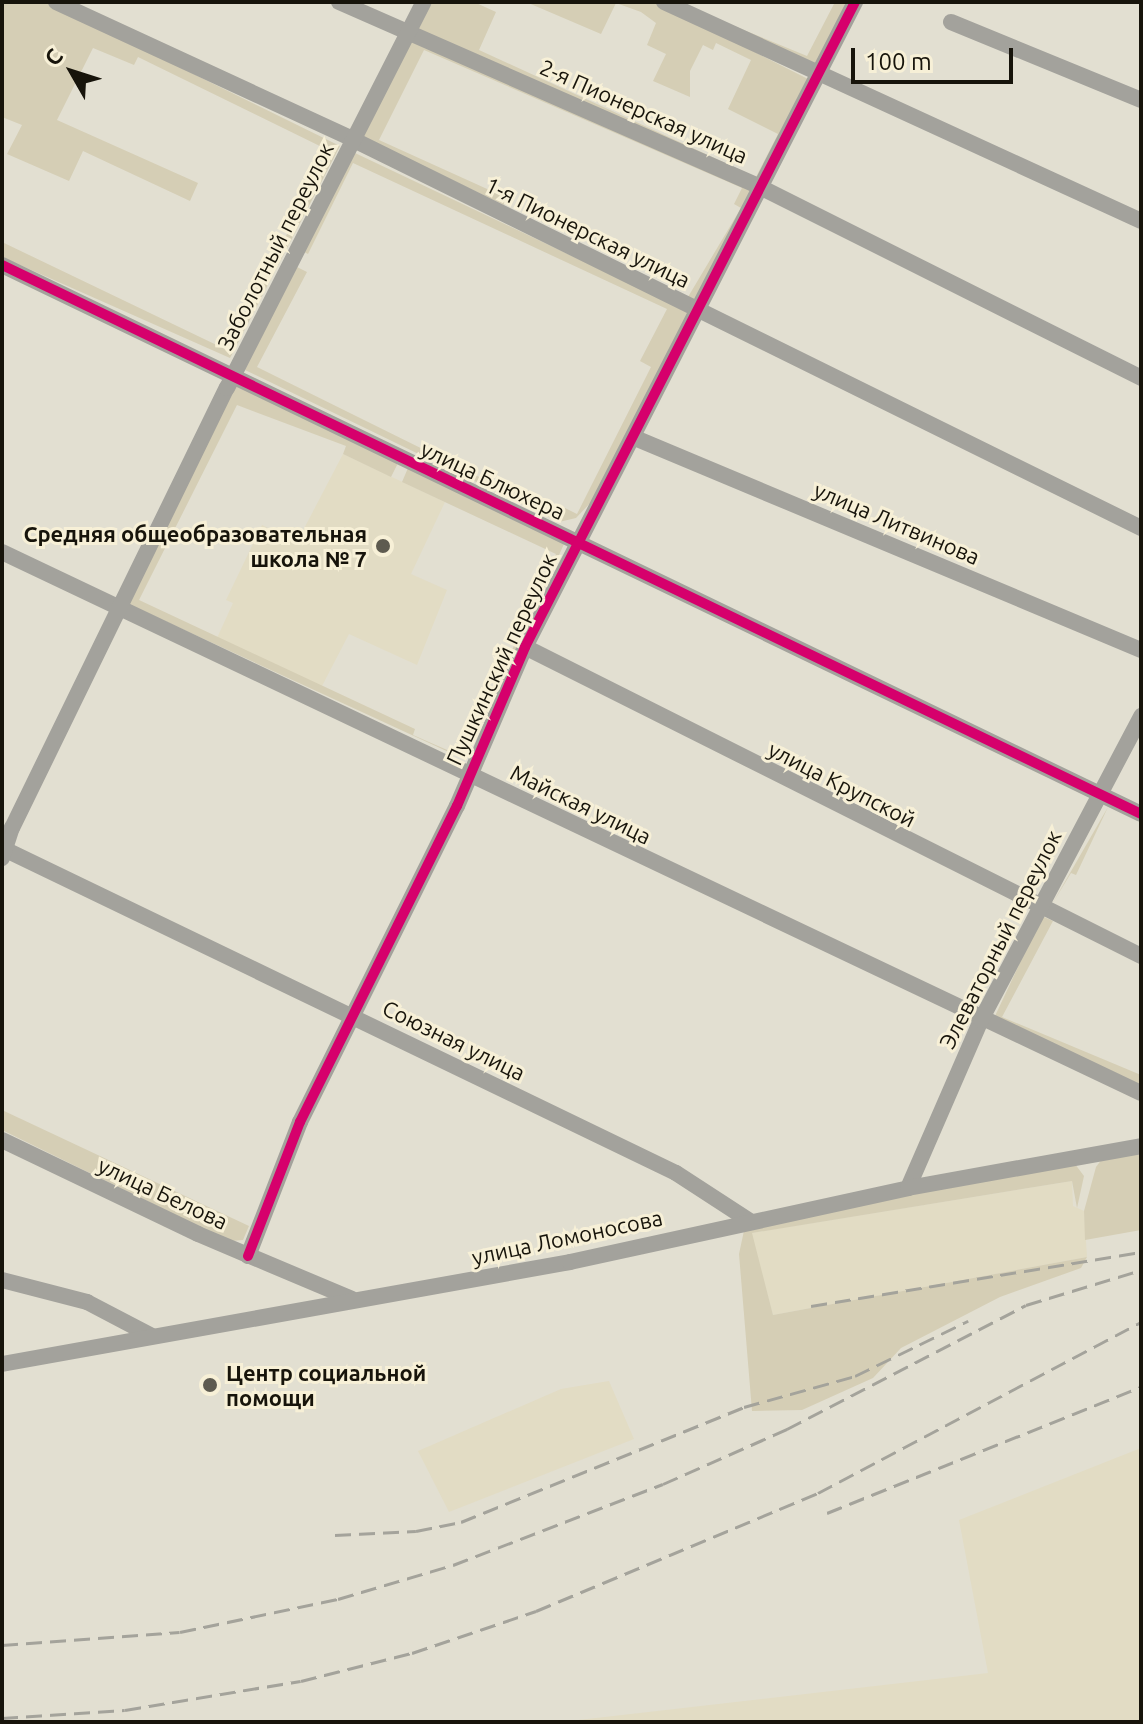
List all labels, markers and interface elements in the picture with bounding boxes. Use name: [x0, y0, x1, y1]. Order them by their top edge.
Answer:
north arrow: [32, 32, 112, 112]
scale bar: [855, 32, 1017, 82]
text: С: [39, 43, 67, 70]
text: 100 m: [865, 48, 932, 75]
street label: 2-я Пионерская улица: [536, 53, 752, 169]
street label: Заболотный переулок: [211, 138, 339, 354]
street label: 1-я Пионерская улица: [481, 171, 695, 293]
street label: улица Блюхера: [417, 435, 569, 525]
street label: улица Литвинова: [810, 476, 984, 570]
place label: Средняя общеобразовательная школа № 7: [23, 520, 367, 572]
marker: Средняя общеобразовательная школа № 7: [374, 537, 392, 555]
street label: Пушкинский переулок: [440, 549, 562, 769]
street label: улица Крупской: [764, 736, 920, 832]
street label: Майская улица: [506, 759, 656, 849]
street label: Элеваторный переулок: [933, 825, 1067, 1053]
street label: Союзная улица: [378, 994, 530, 1086]
street label: улица Белова: [94, 1151, 232, 1235]
street label: улица Ломоносова: [469, 1204, 665, 1270]
place label: Центр социальной помощи: [226, 1359, 426, 1410]
marker: Центр социальной помощи: [201, 1376, 219, 1394]

